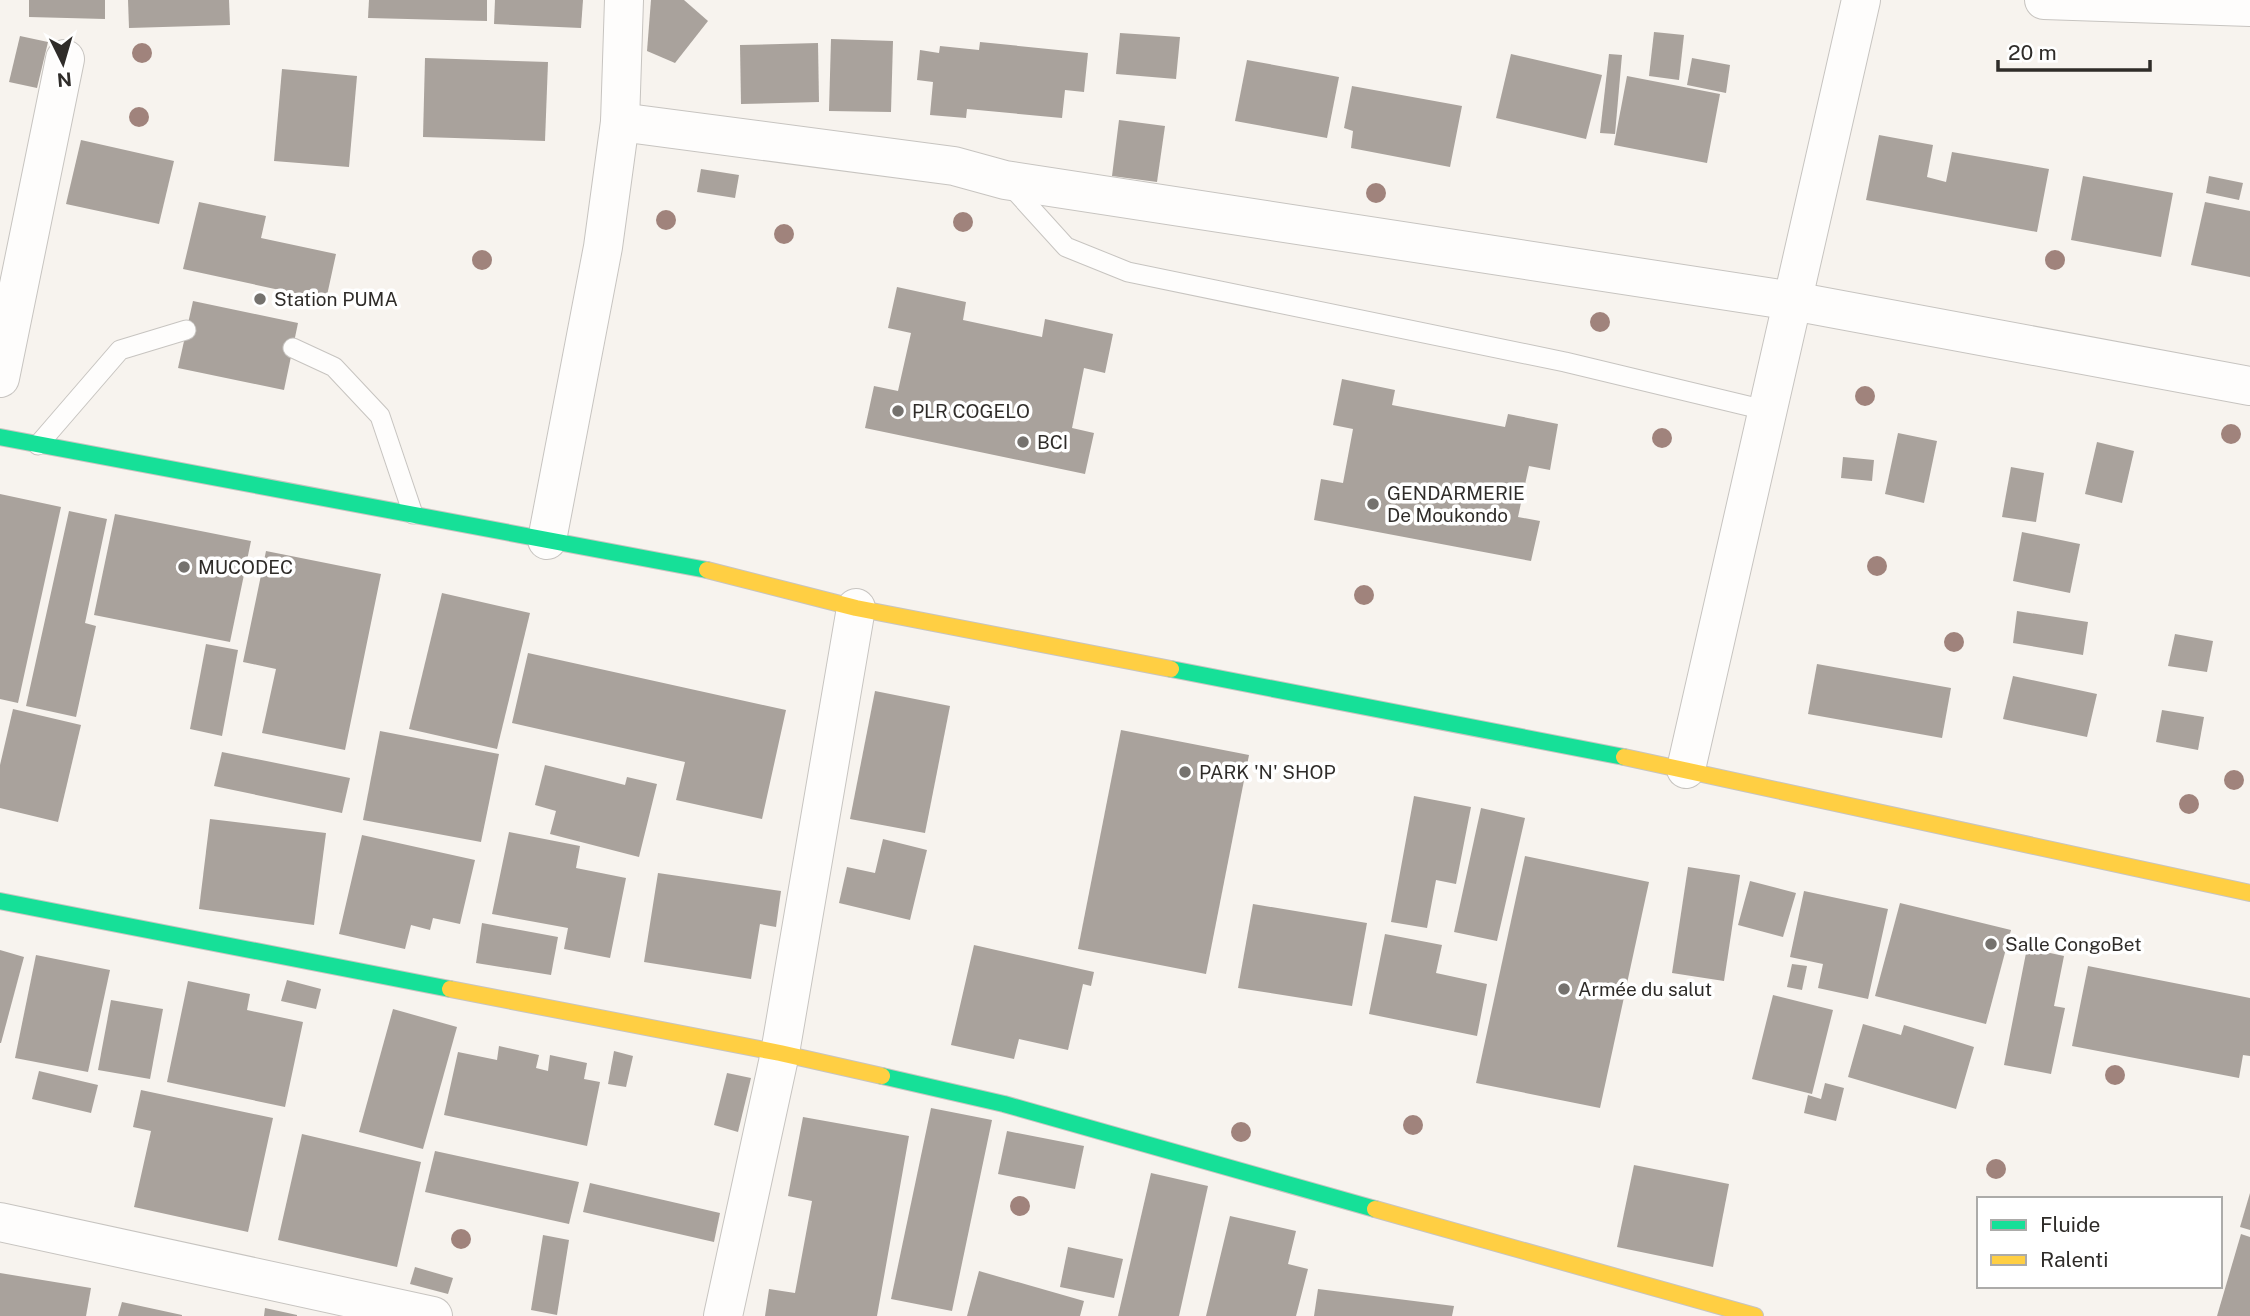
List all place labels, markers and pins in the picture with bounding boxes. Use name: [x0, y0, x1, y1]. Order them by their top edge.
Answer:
place label: Station PUMA: [274, 288, 398, 310]
marker: Station PUMA: [252, 291, 268, 307]
place label: PLR COGELO: [912, 400, 1030, 422]
marker: PLR COGELO: [890, 403, 906, 419]
place label: BCI: [1037, 431, 1068, 453]
marker: BCI: [1015, 434, 1031, 450]
place label: GENDARMERIE De Moukondo: [1387, 482, 1525, 526]
marker: GENDARMERIE De Moukondo: [1365, 496, 1381, 512]
place label: MUCODEC: [198, 556, 293, 578]
marker: MUCODEC: [176, 559, 192, 575]
place label: PARK 'N' SHOP: [1199, 761, 1336, 783]
marker: PARK 'N' SHOP: [1177, 764, 1193, 780]
place label: Salle CongoBet: [2005, 933, 2142, 955]
marker: Salle CongoBet: [1983, 936, 1999, 952]
place label: Armée du salut: [1578, 978, 1712, 1000]
marker: Armée du salut: [1556, 981, 1572, 997]

